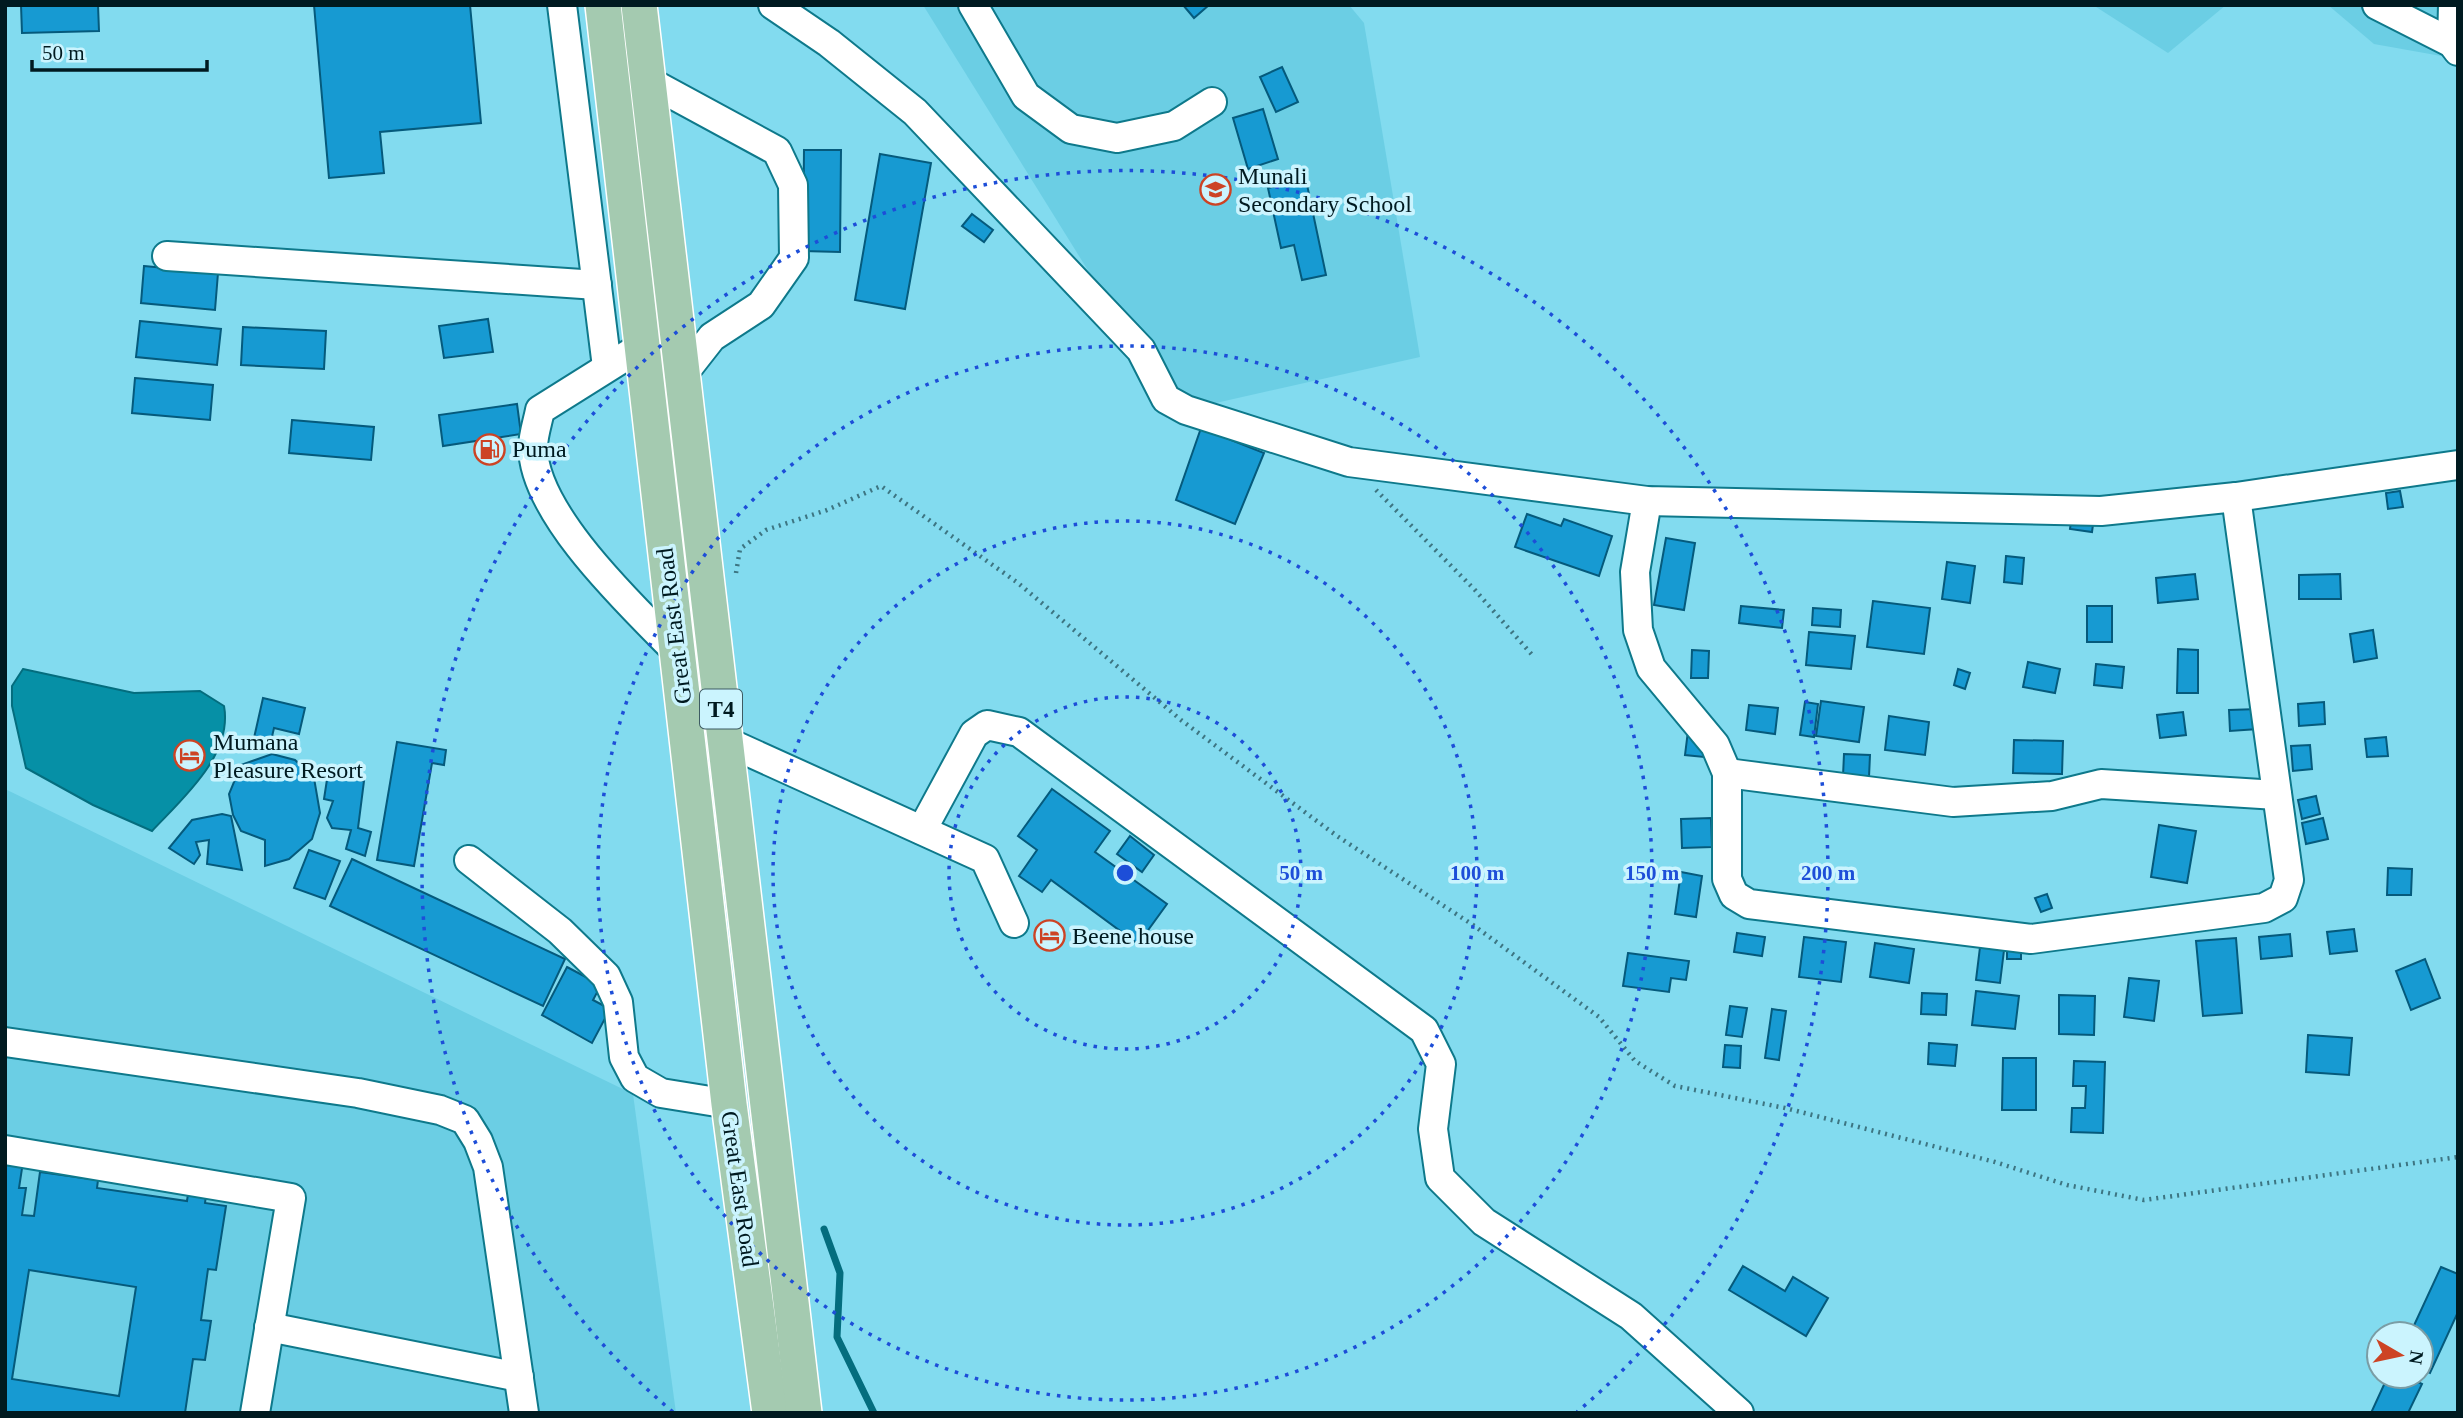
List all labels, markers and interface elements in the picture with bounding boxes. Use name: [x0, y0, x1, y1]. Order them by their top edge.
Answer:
scale bar: [32, 28, 206, 72]
text: 50 m: [42, 41, 85, 65]
place label: Munali Secondary School: [1238, 163, 1412, 217]
school or university icon: Munali Secondary School: [1198, 173, 1232, 207]
fuel station icon: Puma: [472, 432, 506, 466]
place label: Puma: [512, 436, 567, 462]
street label: Great East Road: [652, 546, 696, 706]
road number: T4: [700, 690, 742, 729]
place label: Mumana Pleasure Resort: [213, 729, 363, 783]
hotel icon: Mumana Pleasure Resort: [173, 739, 207, 773]
centre of rings: [1113, 861, 1137, 885]
text: 50 m: [1279, 861, 1323, 885]
text: 100 m: [1450, 861, 1505, 885]
text: 150 m: [1625, 861, 1680, 885]
text: 200 m: [1801, 861, 1856, 885]
hotel icon: Beene house: [1032, 919, 1066, 953]
place label: Beene house: [1072, 923, 1194, 949]
street label: Great East Road: [716, 1109, 764, 1269]
north arrow: [2365, 1320, 2435, 1390]
text: N: [2405, 1349, 2428, 1366]

